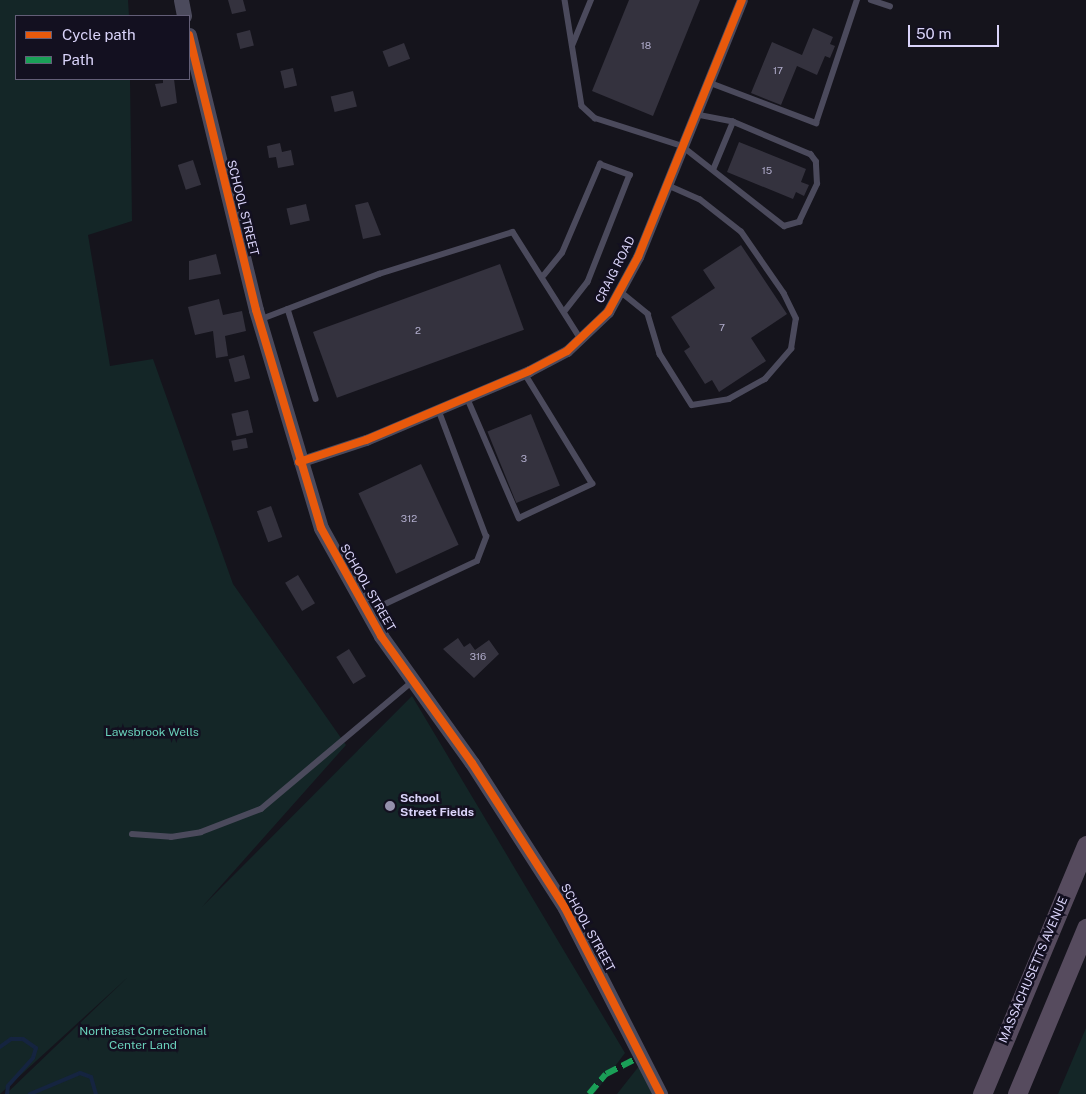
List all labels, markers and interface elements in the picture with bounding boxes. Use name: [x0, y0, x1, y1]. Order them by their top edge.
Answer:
legend: [15, 15, 190, 80]
scale bar: [911, 15, 1002, 47]
text: 50 m: [916, 25, 951, 42]
text: Cycle path: [62, 26, 136, 43]
house number: 18: [641, 40, 651, 52]
text: Path: [62, 51, 94, 68]
house number: 17: [773, 65, 783, 77]
street label: SCHOOL STREET: [223, 159, 261, 257]
house number: 15: [762, 165, 772, 177]
street label: CRAIG ROAD: [593, 234, 639, 306]
house number: 7: [719, 322, 725, 334]
house number: 2: [415, 325, 421, 337]
house number: 3: [521, 453, 527, 465]
house number: 312: [401, 513, 417, 525]
street label: SCHOOL STREET: [336, 542, 398, 634]
house number: 316: [470, 651, 486, 663]
park label: Lawsbrook Wells: [105, 726, 199, 740]
place label: School Street Fields: [400, 792, 474, 820]
marker: School Street Fields: [384, 800, 396, 812]
street label: SCHOOL STREET: [557, 882, 617, 974]
street label: MASSACHUSETTS AVENUE: [997, 895, 1071, 1045]
park label: Northeast Correctional Center Land: [79, 1025, 207, 1053]

